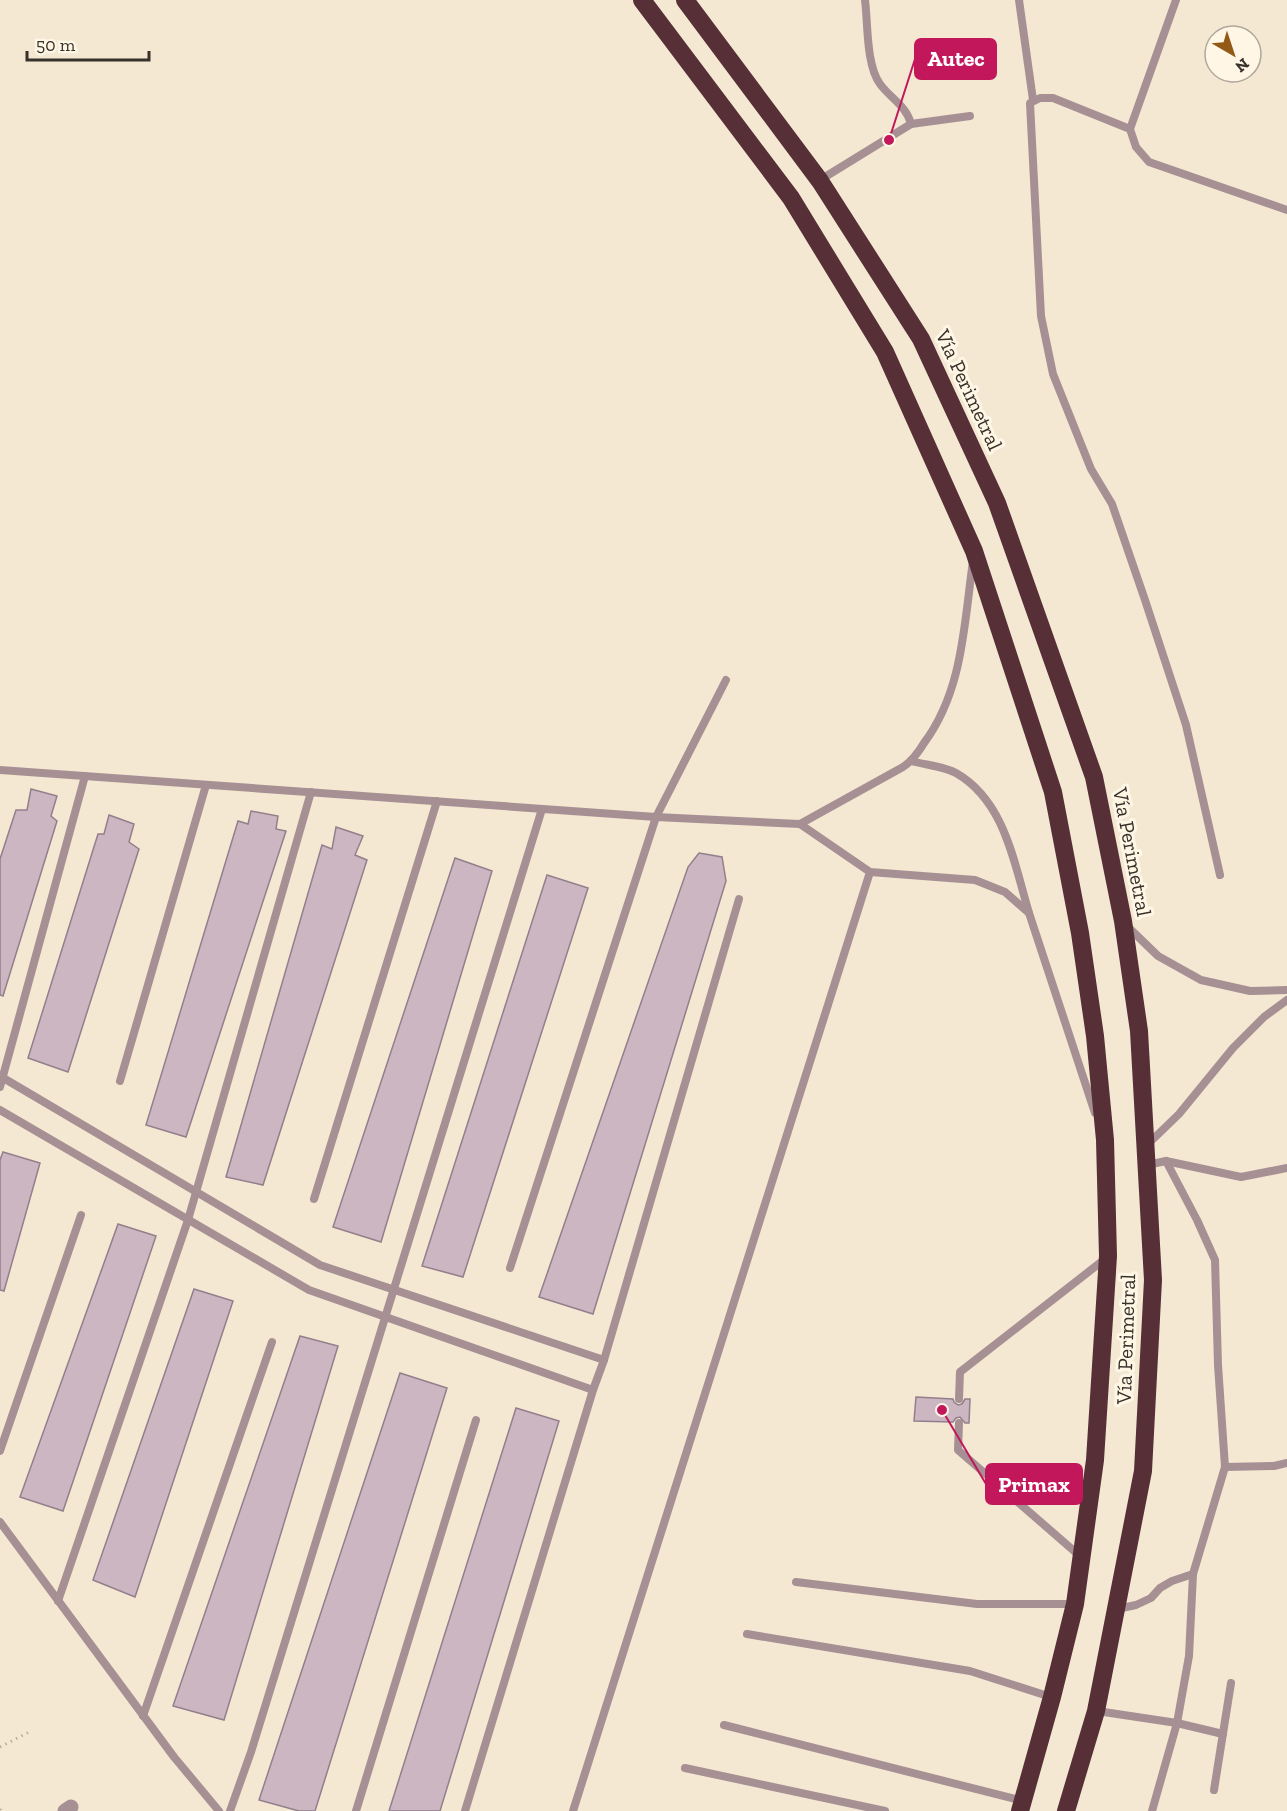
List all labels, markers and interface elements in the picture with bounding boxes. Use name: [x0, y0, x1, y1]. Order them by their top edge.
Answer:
scale bar: [27, 24, 148, 62]
north arrow: [1203, 24, 1263, 84]
text: 50 m: [36, 34, 76, 56]
callout: Autec: [915, 39, 996, 79]
text: Autec: [927, 45, 985, 72]
text: N: [1231, 54, 1253, 76]
street label: Vía Perimetral: [930, 324, 1009, 455]
street label: Vía Perimetral: [1108, 784, 1157, 919]
street label: Vía Perimetral: [1111, 1273, 1140, 1406]
callout: Primax: [986, 1464, 1082, 1504]
text: Primax: [998, 1471, 1070, 1498]

